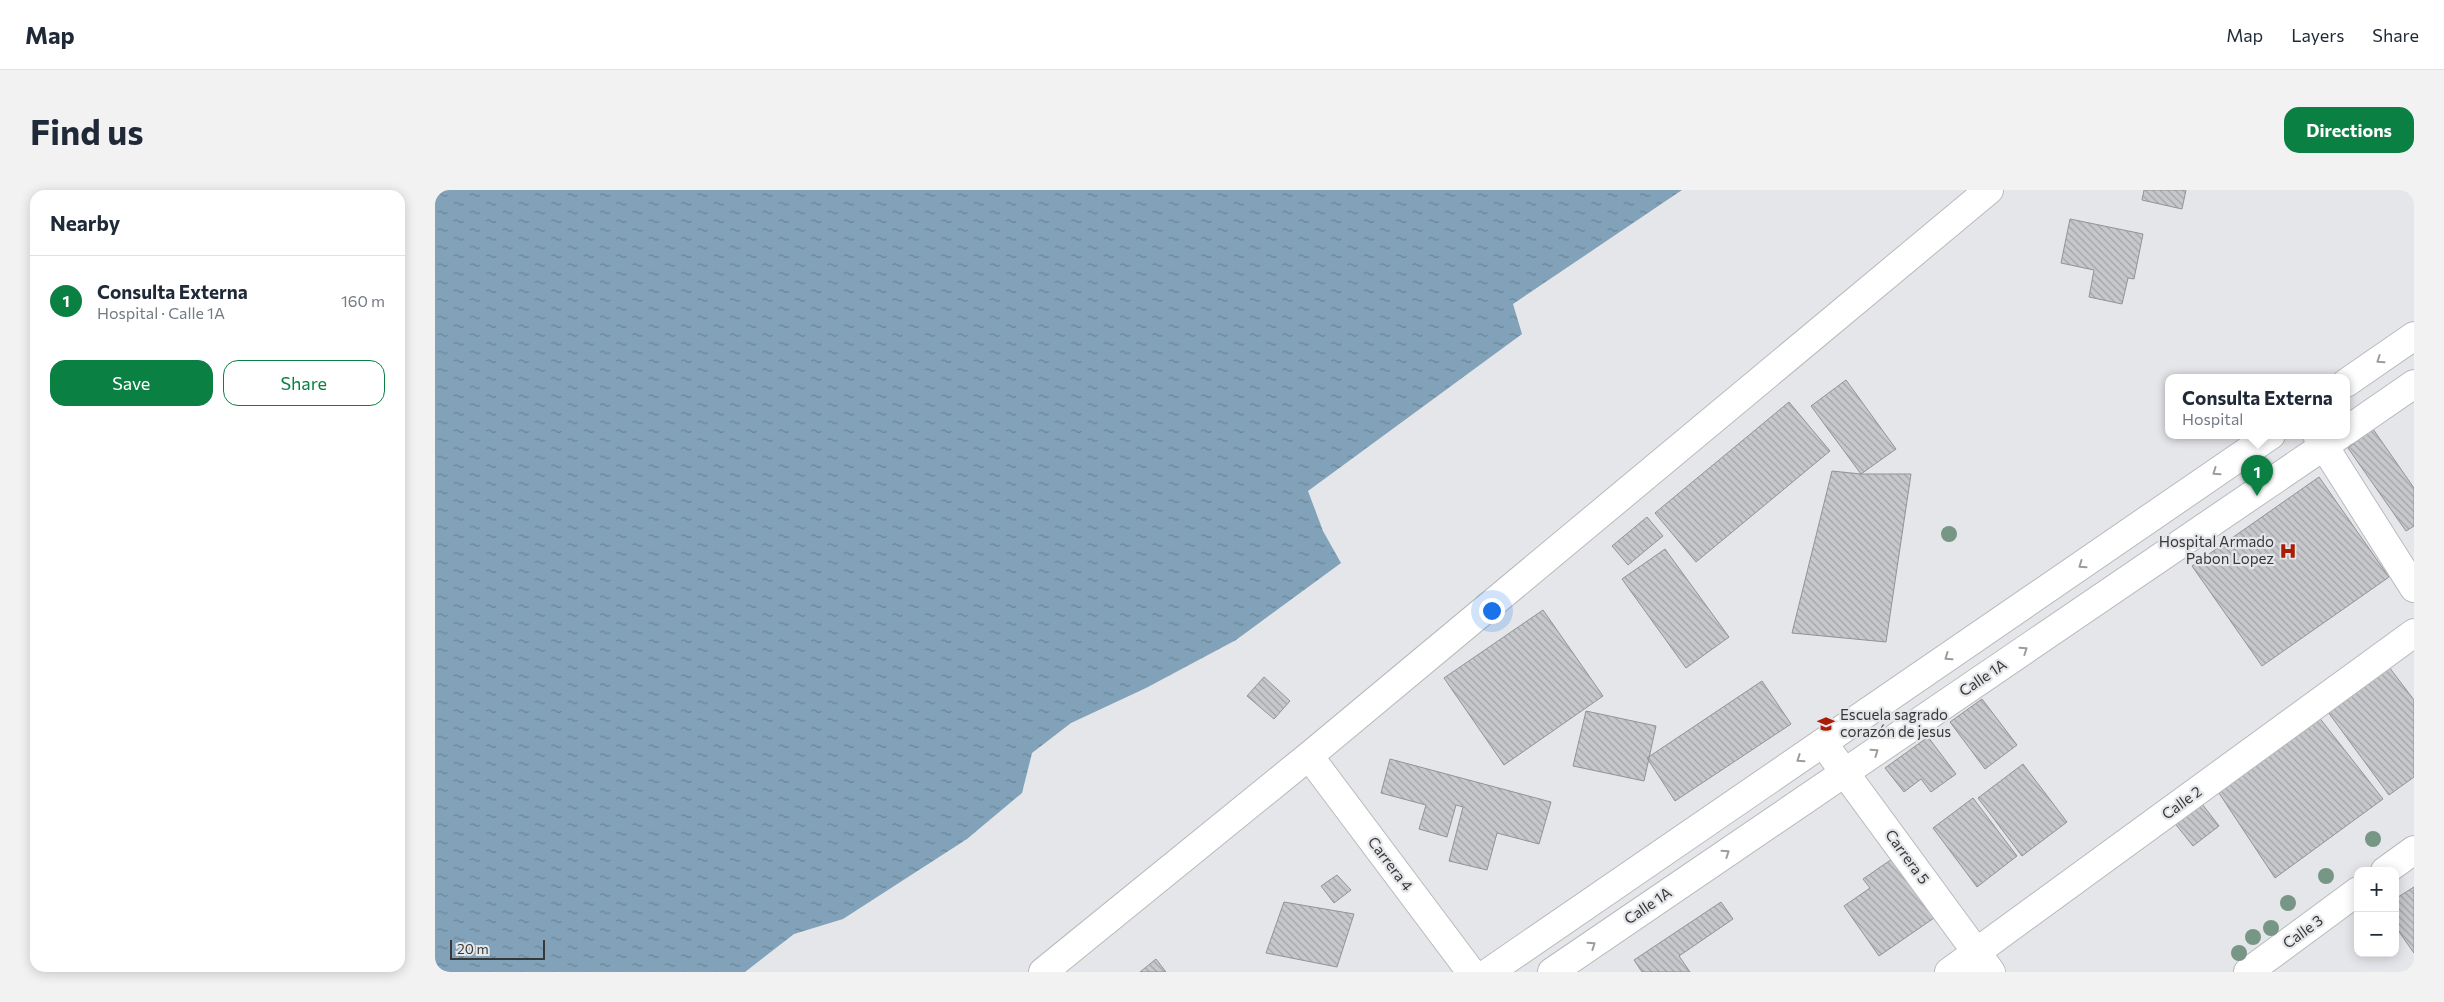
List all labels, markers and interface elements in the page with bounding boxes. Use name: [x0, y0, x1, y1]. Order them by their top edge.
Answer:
text: Map: [25, 20, 75, 49]
text: Map: [2226, 24, 2263, 46]
text: Layers: [2291, 24, 2344, 46]
text: Share: [2372, 24, 2419, 46]
button: Directions: [2284, 107, 2414, 153]
text: Find us: [30, 109, 144, 152]
text: Nearby: [50, 210, 120, 235]
text: Consulta Externa: [97, 280, 248, 303]
text: 1: [62, 291, 70, 310]
text: 160 m: [341, 291, 385, 310]
text: Hospital · Calle 1A: [97, 303, 225, 322]
one-way arrow: [2376, 354, 2386, 363]
button: Save: [50, 360, 213, 406]
button: Share: [223, 360, 385, 406]
popup: [2165, 374, 2350, 439]
text: Consulta Externa: [2182, 386, 2333, 409]
text: Hospital: [2182, 409, 2243, 428]
pin: 1: [2241, 455, 2273, 496]
one-way arrow: [2212, 466, 2222, 475]
place label: Hospital Armado Pabon Lopez: [2159, 532, 2274, 567]
hospital icon: Hospital Armado Pabon Lopez: [2278, 541, 2298, 561]
one-way arrow: [2078, 558, 2087, 568]
your location: [1479, 598, 1505, 624]
one-way arrow: [2018, 647, 2027, 656]
one-way arrow: [1945, 651, 1954, 660]
street label: Calle 1A: [1955, 655, 2010, 700]
place label: Escuela sagrado corazón de jesus: [1840, 705, 1951, 740]
school or university icon: Escuela sagrado corazón de jesus: [1816, 714, 1836, 734]
one-way arrow: [1869, 749, 1879, 758]
one-way arrow: [1796, 753, 1806, 762]
street label: Calle 2: [2158, 782, 2205, 823]
street label: Carrera 5: [1882, 826, 1934, 887]
street label: Carrera 4: [1365, 833, 1417, 894]
one-way arrow: [1720, 850, 1730, 859]
map controls: [2354, 867, 2399, 957]
button: +: [2354, 867, 2399, 912]
street label: Calle 1A: [1620, 883, 1675, 928]
street label: Calle 3: [2279, 911, 2326, 952]
button: −: [2354, 912, 2399, 957]
scale bar: [450, 937, 545, 960]
text: 20 m: [457, 940, 489, 957]
one-way arrow: [1587, 941, 1596, 951]

